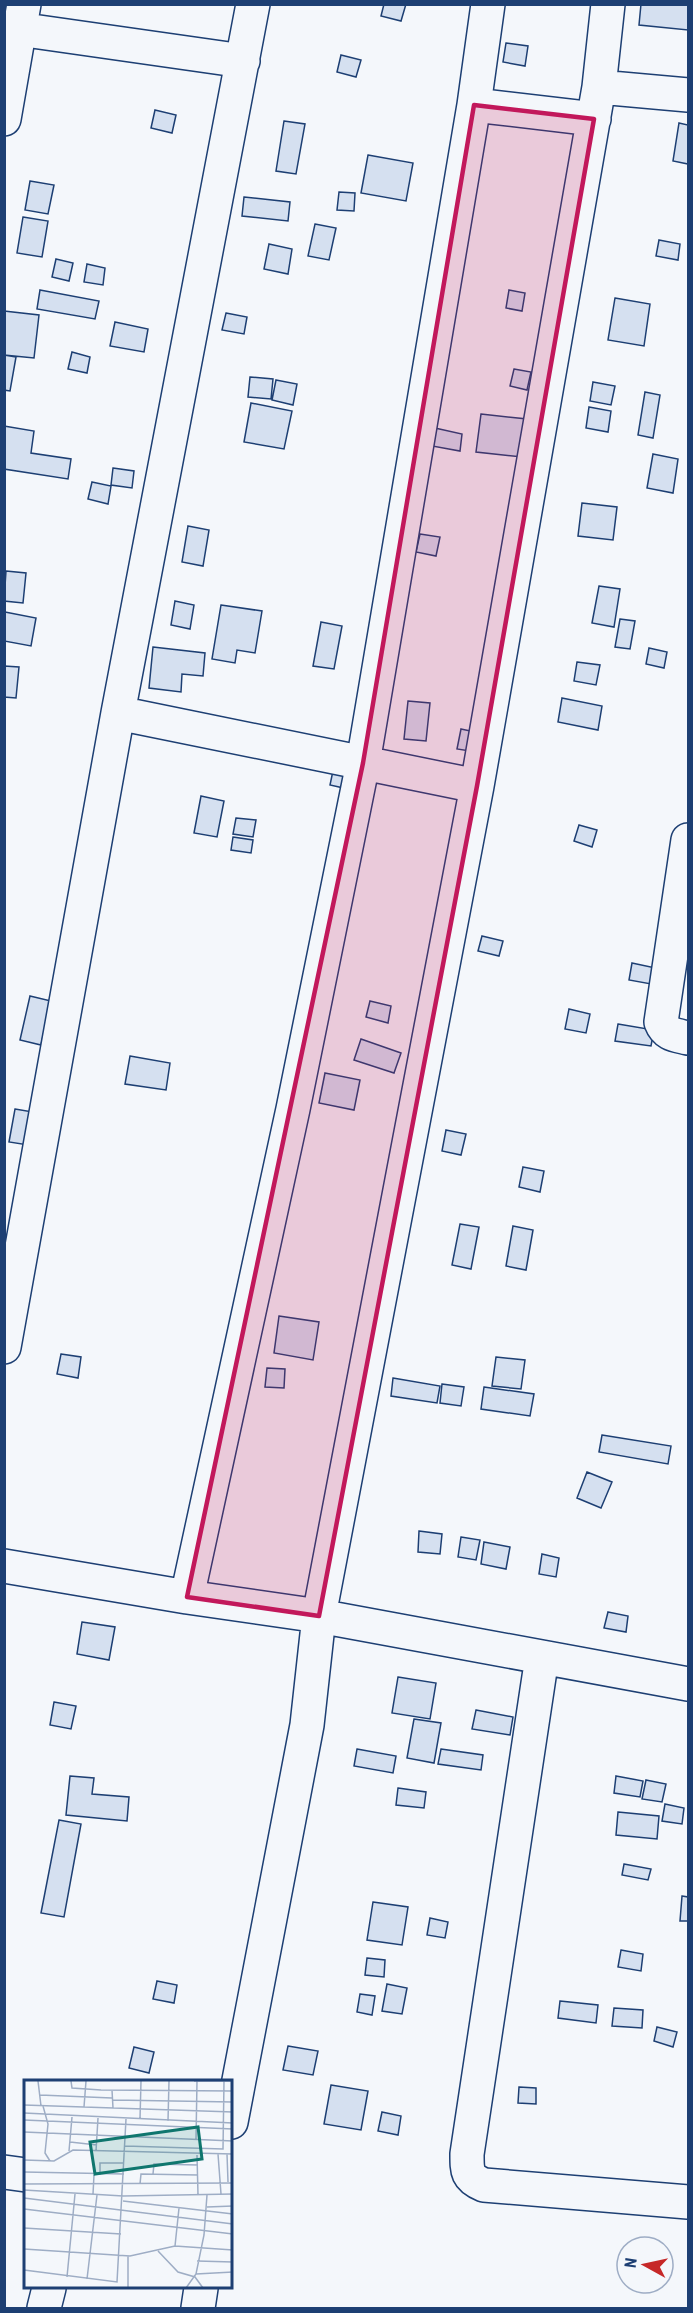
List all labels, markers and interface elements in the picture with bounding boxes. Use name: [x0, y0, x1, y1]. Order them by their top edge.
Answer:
inset map: [24, 2080, 232, 2289]
north arrow: [615, 2235, 675, 2295]
text: N: [621, 2257, 641, 2269]

